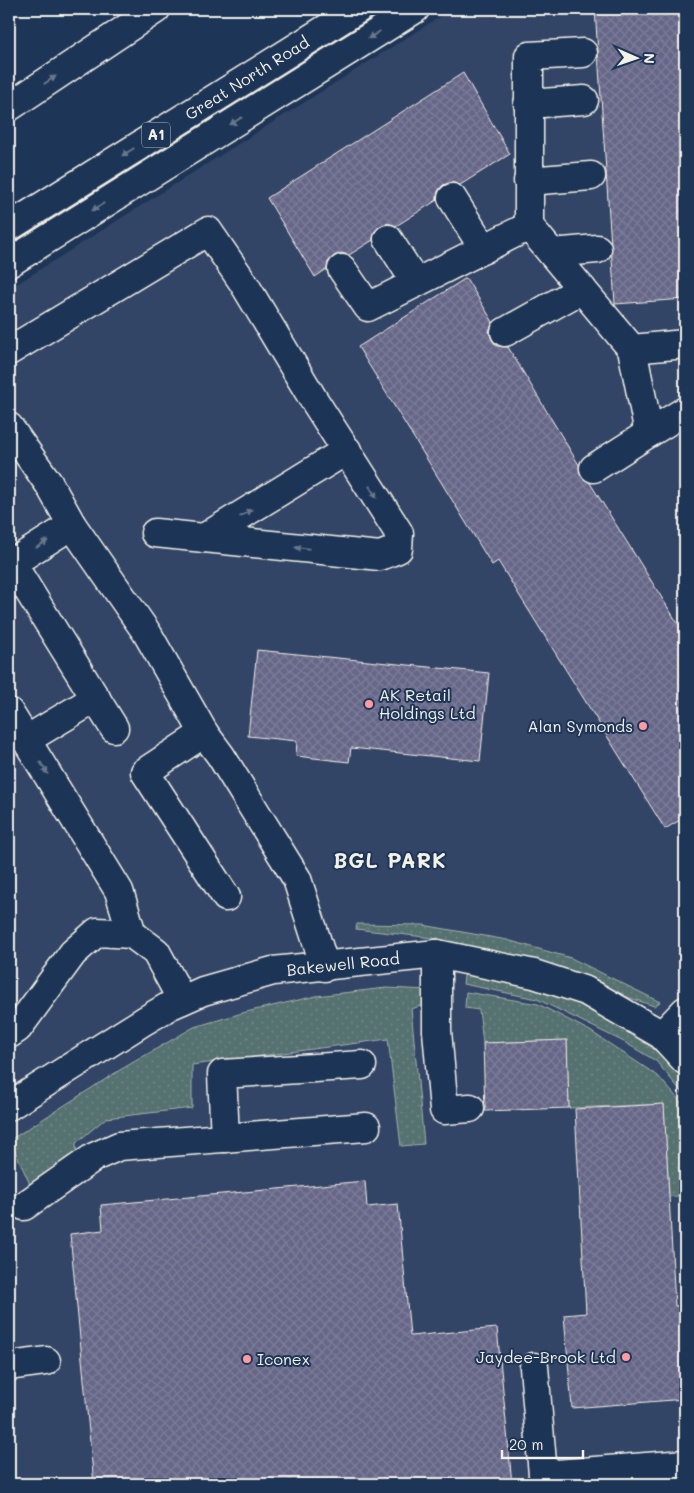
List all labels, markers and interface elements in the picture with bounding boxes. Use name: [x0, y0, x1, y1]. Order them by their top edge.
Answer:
one-way arrow: [368, 30, 381, 39]
street label: Great North Road: [181, 31, 313, 124]
north arrow: [612, 32, 662, 82]
text: N: [640, 53, 659, 64]
one-way arrow: [43, 76, 56, 85]
one-way arrow: [230, 116, 243, 125]
road number: A1: [142, 122, 170, 148]
one-way arrow: [122, 147, 135, 157]
one-way arrow: [92, 202, 105, 211]
one-way arrow: [368, 485, 378, 498]
one-way arrow: [239, 508, 252, 517]
one-way arrow: [35, 539, 48, 549]
one-way arrow: [294, 544, 310, 552]
place label: AK Retail Holdings Ltd: [379, 684, 476, 723]
marker: AK Retail Holdings Ltd: [363, 698, 375, 710]
place label: Alan Symonds: [528, 715, 633, 736]
marker: Alan Symonds: [637, 720, 649, 732]
one-way arrow: [39, 762, 48, 775]
district label: BGL PARK: [333, 846, 447, 873]
street label: Bakewell Road: [285, 947, 401, 980]
place label: Jaydee-Brook Ltd: [476, 1346, 616, 1367]
place label: Iconex: [257, 1348, 310, 1369]
marker: Jaydee-Brook Ltd: [620, 1351, 632, 1363]
marker: Iconex: [241, 1353, 253, 1365]
scale bar: [502, 1428, 583, 1460]
text: 20 m: [509, 1434, 543, 1454]

